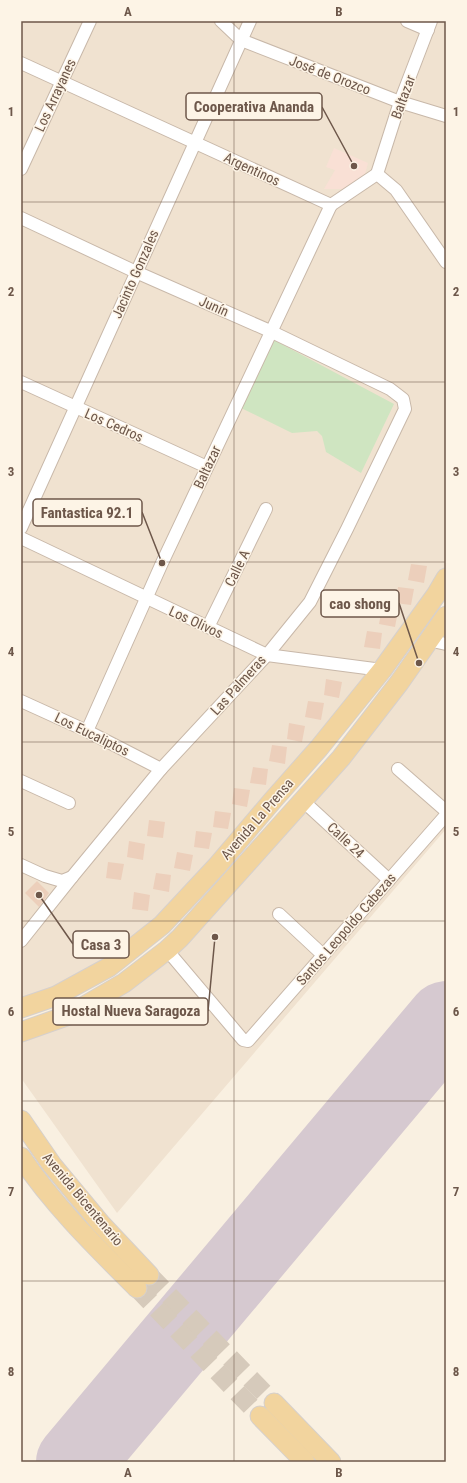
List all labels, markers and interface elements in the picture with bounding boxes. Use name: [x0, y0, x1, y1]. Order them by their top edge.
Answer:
text: A: [124, 4, 132, 19]
text: B: [335, 4, 343, 19]
street label: José de Orozco: [287, 52, 373, 98]
street label: Los Arrayanes: [31, 56, 79, 134]
street label: Baltazar: [388, 73, 418, 121]
callout: Cooperativa Ananda: [186, 93, 322, 120]
text: Cooperativa Ananda: [194, 98, 314, 116]
text: 1: [8, 104, 14, 119]
text: 1: [453, 104, 459, 119]
street label: Argentinos: [221, 149, 283, 189]
street label: Jacinto Gonzales: [108, 227, 162, 321]
text: 2: [8, 284, 15, 299]
text: 2: [453, 284, 460, 299]
street label: Junín: [197, 293, 231, 319]
street label: Los Cedros: [82, 405, 146, 445]
street label: Baltazar: [190, 443, 224, 491]
text: 3: [8, 464, 14, 479]
text: 3: [453, 464, 459, 479]
callout: Fantastica 92.1: [33, 499, 142, 526]
text: Fantastica 92.1: [41, 504, 133, 522]
street label: Calle A: [221, 547, 253, 589]
callout: cao shong: [321, 590, 399, 617]
text: cao shong: [329, 595, 391, 613]
street label: Los Olivos: [167, 603, 225, 641]
text: 4: [8, 644, 15, 659]
text: 4: [453, 644, 460, 659]
street label: Las Palmeras: [207, 652, 269, 718]
street label: Los Eucaliptos: [52, 709, 132, 759]
street label: Avenida La Prensa: [218, 775, 296, 863]
street label: Calle 24: [324, 819, 368, 861]
text: 5: [8, 824, 15, 839]
text: 5: [453, 824, 460, 839]
street label: Santos Leopoldo Cabezas: [293, 870, 399, 988]
callout: Casa 3: [73, 931, 129, 958]
text: Casa 3: [81, 936, 121, 954]
callout: Hostal Nueva Saragoza: [53, 998, 208, 1025]
text: Hostal Nueva Saragoza: [62, 1002, 200, 1020]
text: 6: [8, 1004, 15, 1019]
text: 6: [453, 1004, 460, 1019]
street label: Avenida Bicentenario: [39, 1149, 127, 1249]
text: 7: [8, 1184, 15, 1199]
text: 7: [453, 1184, 460, 1199]
text: 8: [8, 1364, 14, 1379]
text: 8: [453, 1364, 459, 1379]
text: A: [124, 1465, 132, 1480]
text: B: [335, 1465, 343, 1480]

